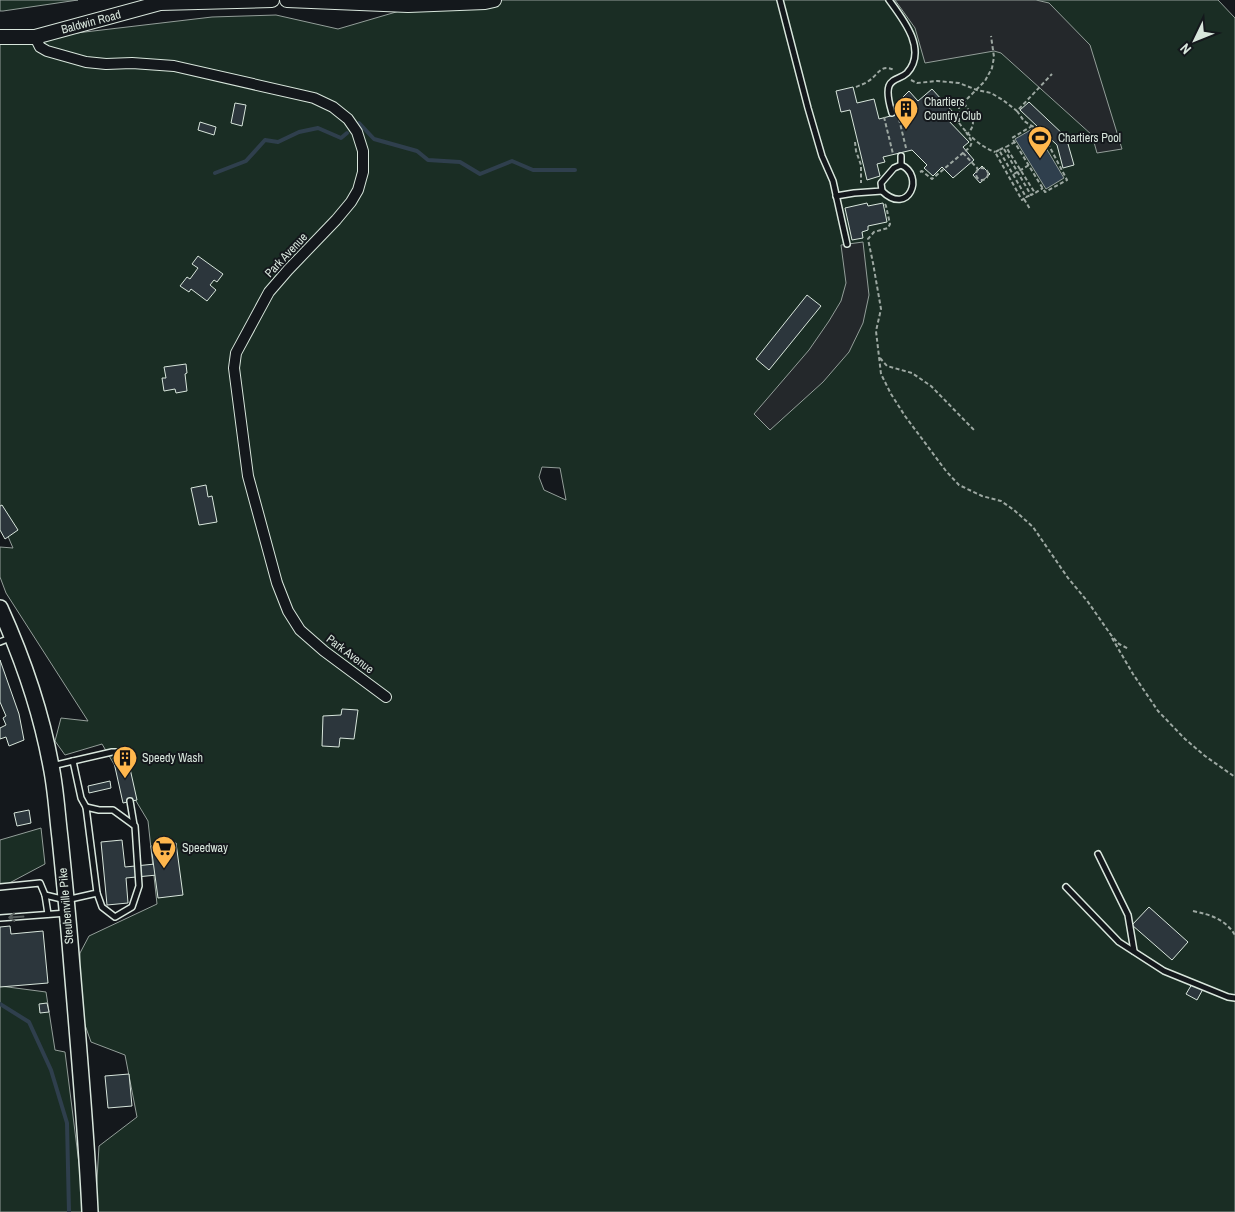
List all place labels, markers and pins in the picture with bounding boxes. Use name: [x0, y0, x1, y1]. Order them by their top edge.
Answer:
place label: Chartiers Country Club: [924, 94, 981, 124]
building icon: Chartiers Country Club: [893, 96, 919, 130]
sports icon: Chartiers Pool: [1027, 125, 1053, 159]
place label: Chartiers Pool: [1058, 130, 1121, 146]
building icon: Speedy Wash: [112, 745, 138, 779]
place label: Speedy Wash: [142, 750, 203, 766]
supermarket icon: Speedway: [151, 835, 177, 869]
place label: Speedway: [182, 840, 228, 856]

